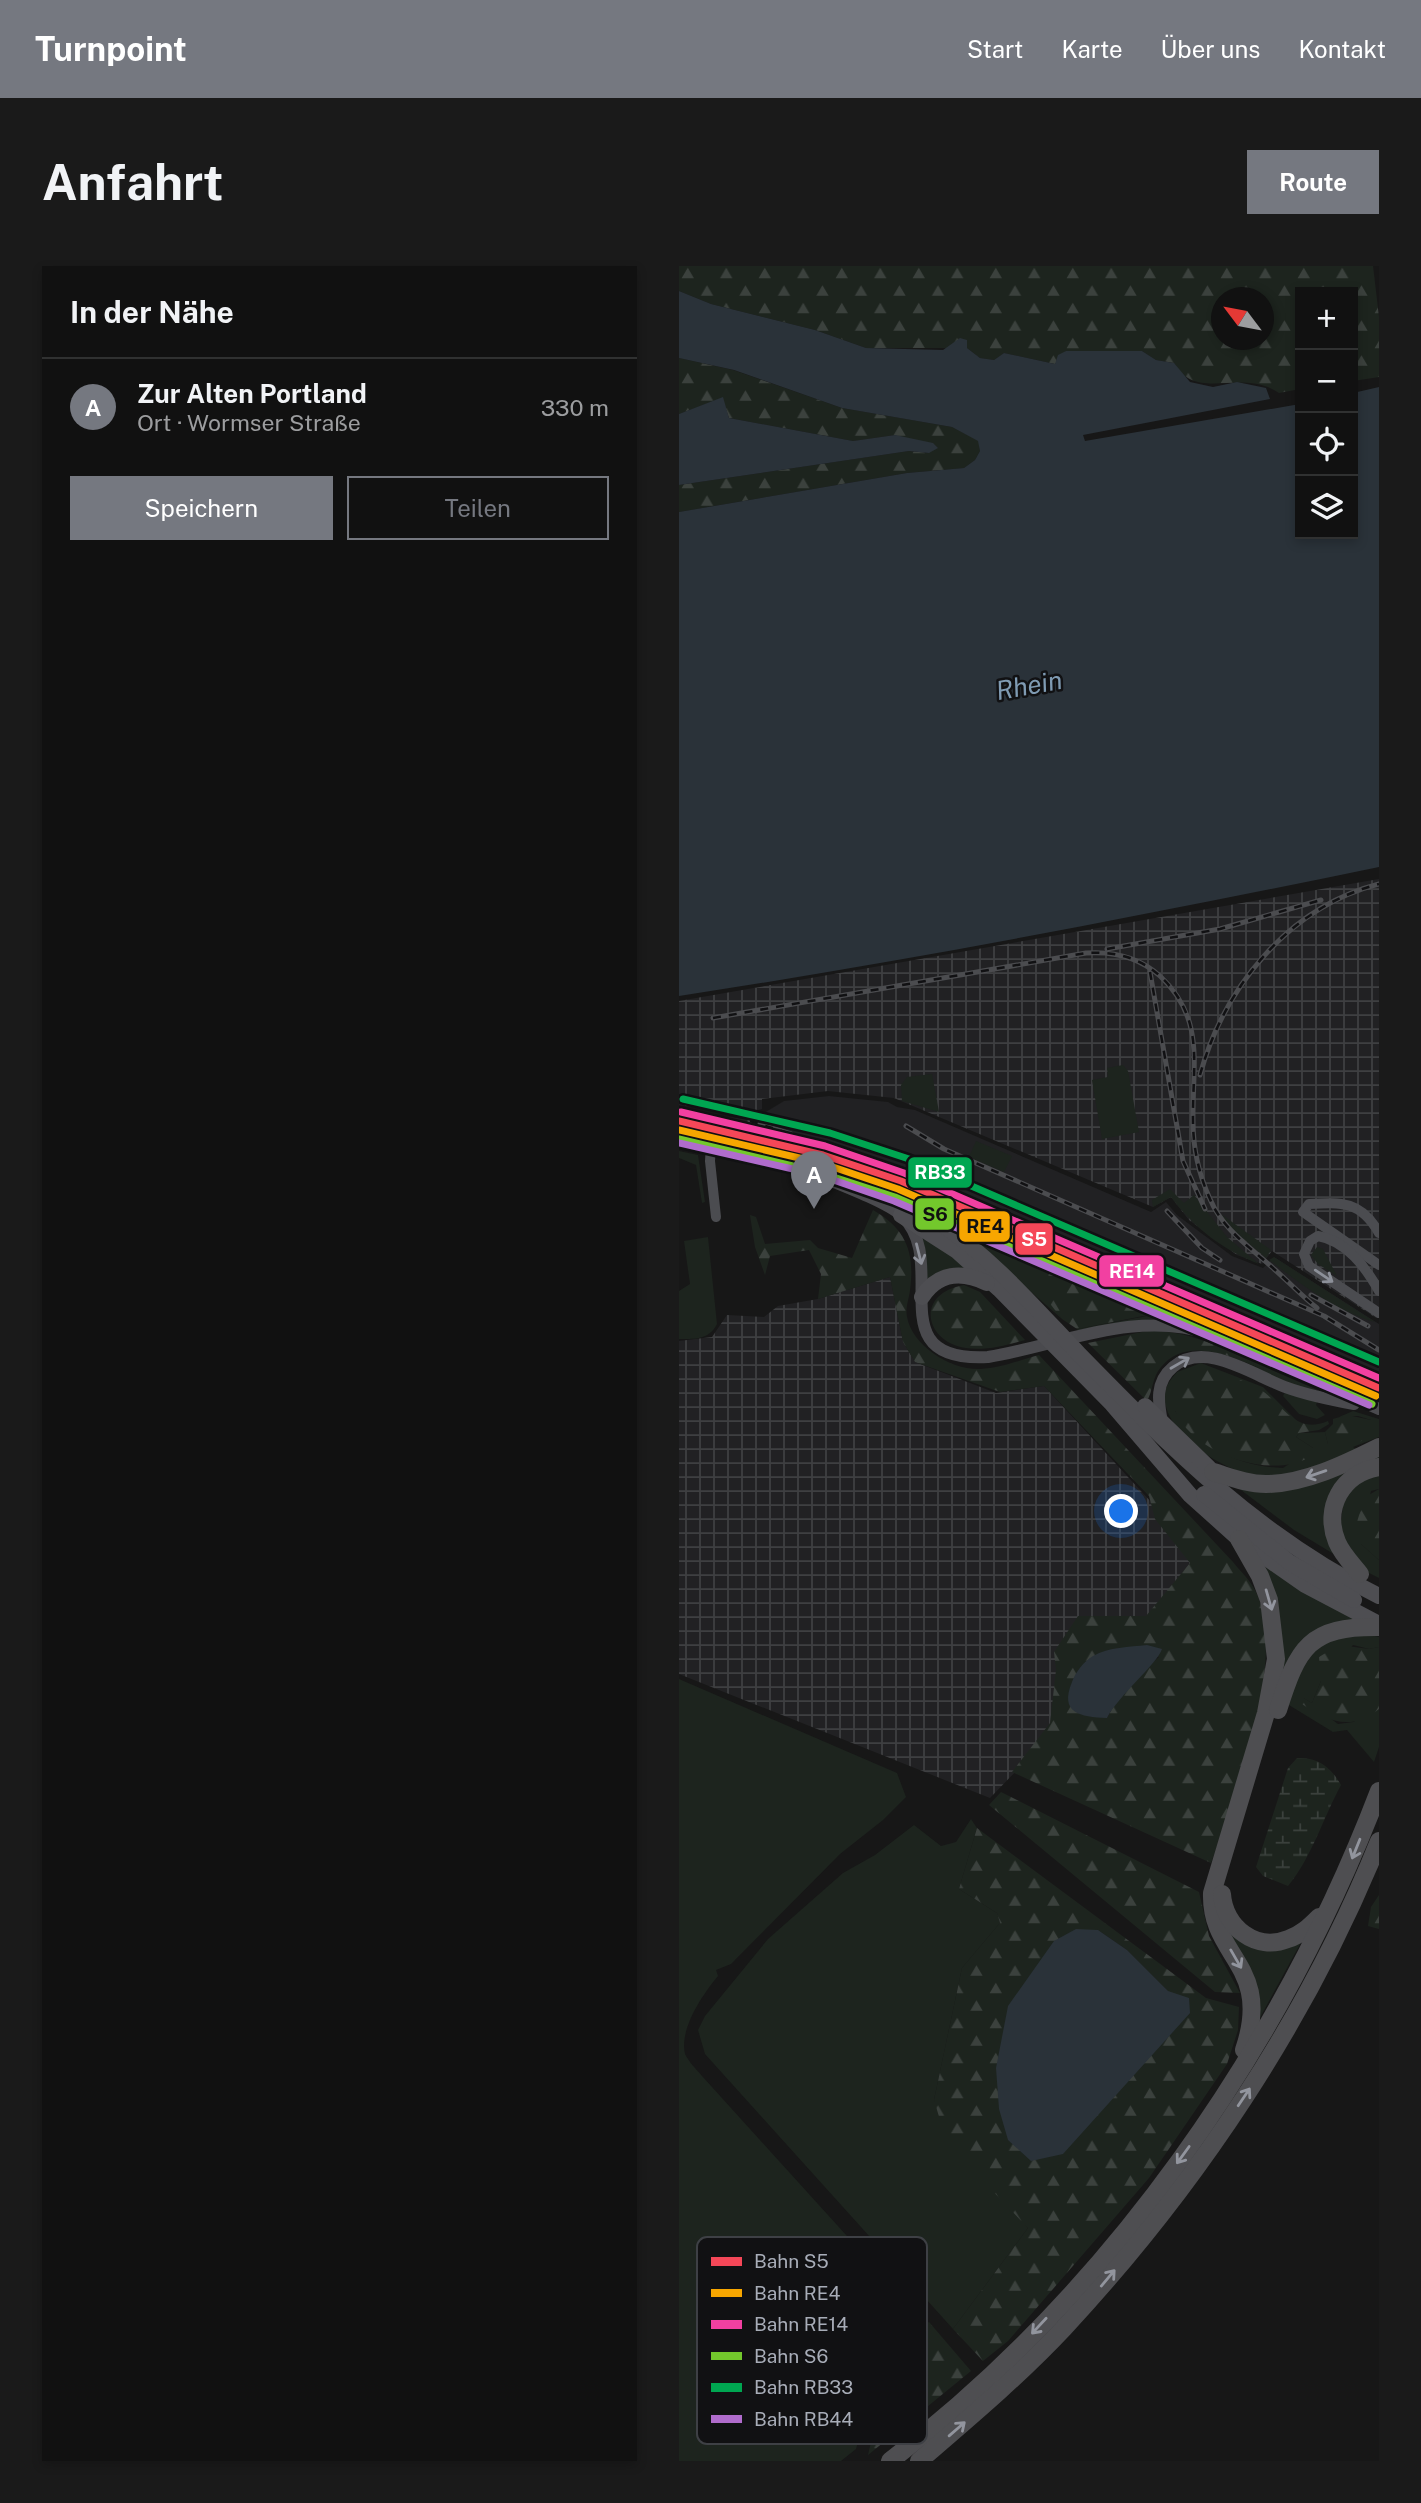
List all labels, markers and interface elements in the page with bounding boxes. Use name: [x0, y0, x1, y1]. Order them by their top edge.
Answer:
text: Turnpoint: [35, 30, 187, 68]
text: Start: [967, 35, 1023, 63]
text: Karte: [1061, 35, 1123, 63]
text: Über uns: [1161, 35, 1260, 63]
text: Kontakt: [1298, 35, 1386, 63]
button: Route: [1247, 150, 1379, 214]
text: Anfahrt: [42, 153, 223, 211]
north arrow: [1211, 287, 1274, 350]
map controls: [1295, 287, 1358, 539]
button: +: [1295, 287, 1358, 350]
text: In der Nähe: [70, 294, 234, 330]
button: −: [1295, 350, 1358, 413]
text: Zur Alten Portland: [137, 378, 367, 409]
text: A: [85, 394, 101, 421]
text: 330 m: [541, 394, 609, 421]
text: Ort · Wormser Straße: [137, 409, 361, 436]
button: locate: [1295, 413, 1358, 476]
button: Speichern: [70, 476, 333, 540]
button: Teilen: [347, 476, 609, 540]
button: layers: [1295, 476, 1358, 539]
water label: Rhein: [993, 664, 1065, 706]
pin: A: [791, 1151, 837, 1209]
line badge: RB33: [907, 1156, 973, 1189]
text: RB33: [914, 1161, 966, 1183]
line badge: S6: [914, 1197, 955, 1231]
text: S6: [922, 1203, 948, 1225]
line badge: RE4: [958, 1210, 1011, 1243]
text: RE4: [966, 1215, 1004, 1237]
line badge: S5: [1014, 1222, 1054, 1256]
text: S5: [1021, 1228, 1047, 1250]
one-way arrow: [913, 1242, 926, 1265]
line badge: RE14: [1098, 1254, 1165, 1288]
text: RE14: [1109, 1260, 1155, 1282]
one-way arrow: [1314, 1270, 1334, 1284]
one-way arrow: [1169, 1356, 1190, 1369]
one-way arrow: [1306, 1468, 1328, 1481]
your location: [1104, 1494, 1138, 1528]
one-way arrow: [1263, 1589, 1276, 1611]
one-way arrow: [1348, 1838, 1361, 1860]
one-way arrow: [1229, 1948, 1243, 1968]
one-way arrow: [1237, 2087, 1251, 2107]
one-way arrow: [1175, 2145, 1190, 2164]
legend: [697, 2237, 927, 2444]
text: Bahn S5: [754, 2250, 829, 2272]
one-way arrow: [1100, 2270, 1116, 2288]
text: Bahn RE4: [754, 2282, 840, 2304]
text: Bahn RE14: [754, 2313, 848, 2335]
one-way arrow: [1031, 2317, 1047, 2335]
text: Bahn S6: [754, 2345, 828, 2367]
text: Bahn RB33: [754, 2376, 853, 2398]
text: Bahn RB44: [754, 2408, 853, 2430]
one-way arrow: [947, 2421, 965, 2437]

